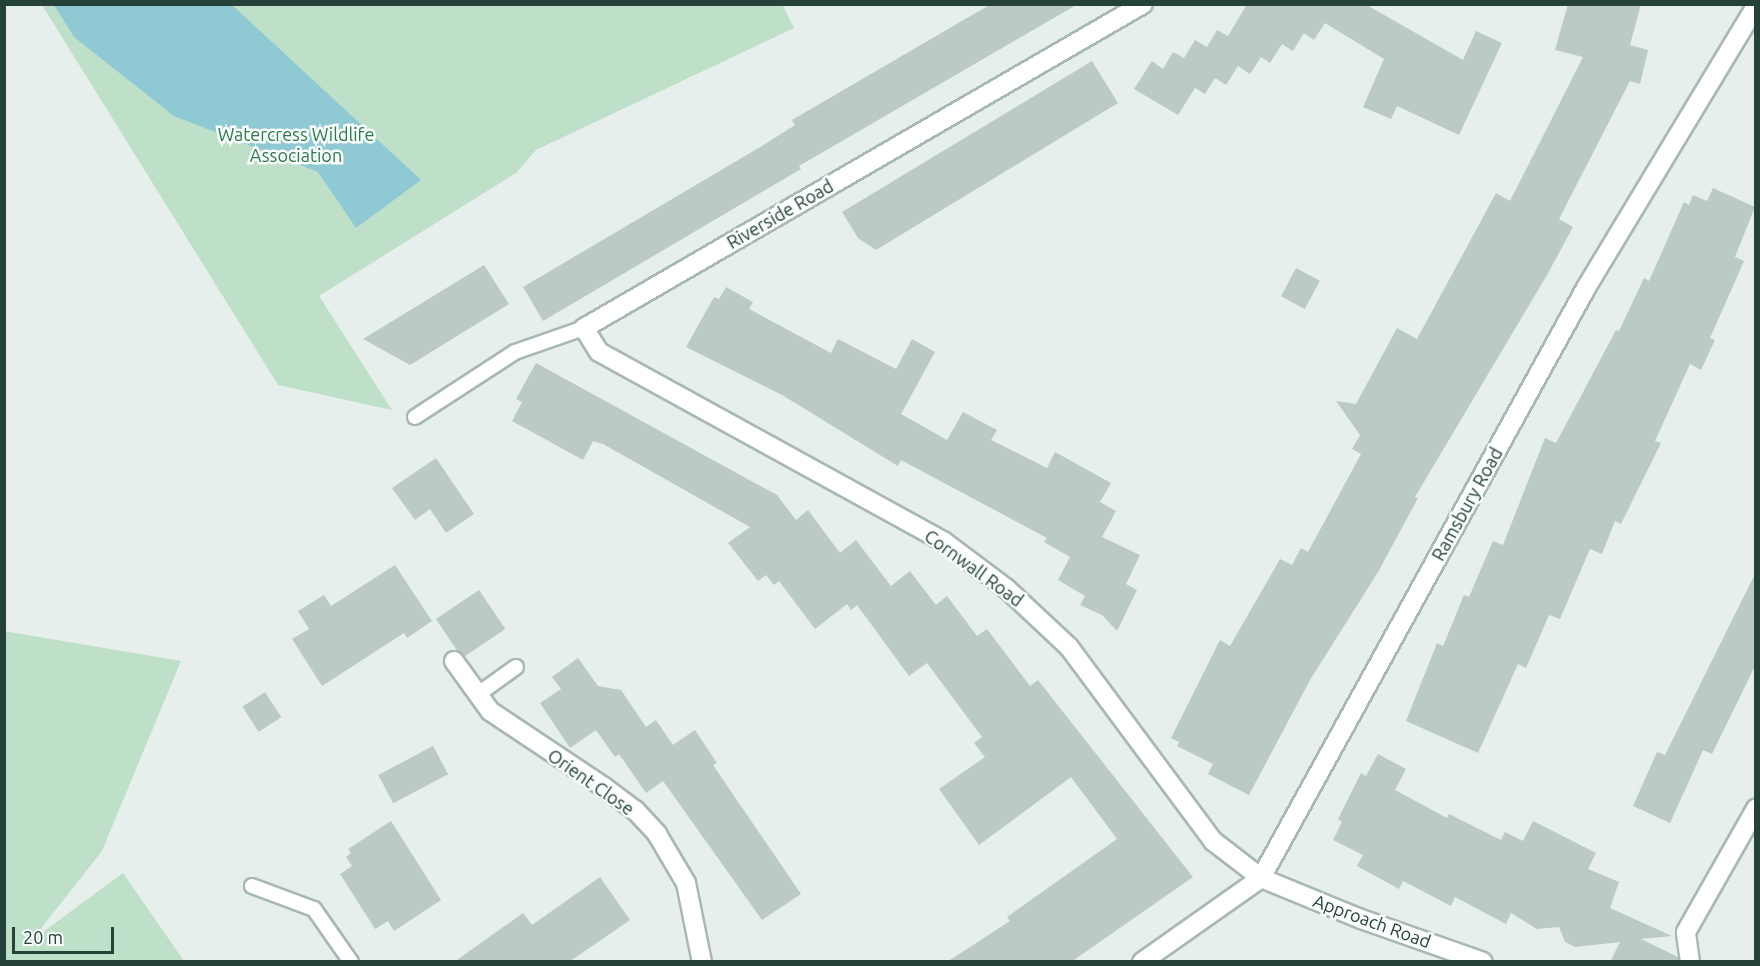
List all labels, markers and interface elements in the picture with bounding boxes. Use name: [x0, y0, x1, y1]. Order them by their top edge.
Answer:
park label: Watercress Wildlife Association: [218, 124, 374, 166]
street label: Riverside Road: [723, 175, 837, 253]
street label: Ramsbury Road: [1427, 444, 1507, 564]
street label: Cornwall Road: [920, 525, 1028, 611]
street label: Orient Close: [544, 744, 638, 820]
street label: Approach Road: [1310, 890, 1434, 952]
scale bar: [15, 915, 117, 953]
text: 20 m: [23, 927, 63, 947]

